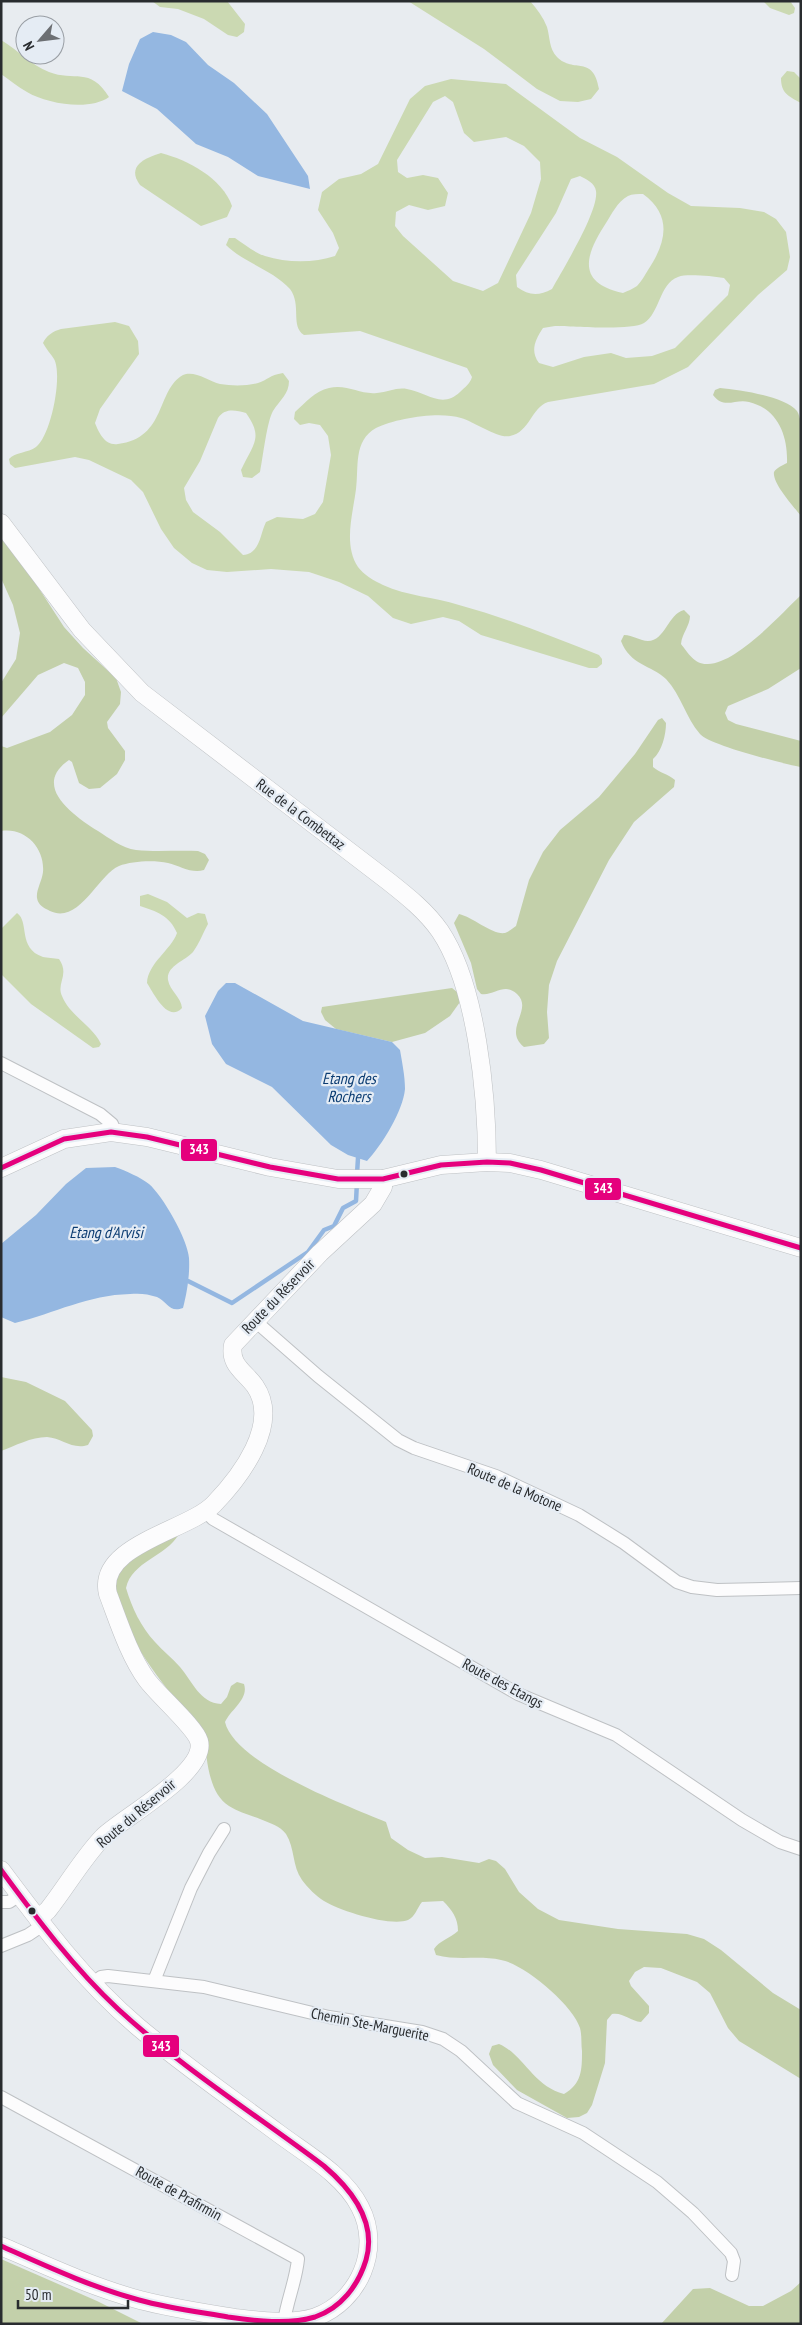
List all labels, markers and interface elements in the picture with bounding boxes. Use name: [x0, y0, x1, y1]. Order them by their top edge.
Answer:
north arrow: [15, 15, 65, 65]
text: N: [19, 39, 38, 54]
street label: Rue de la Combettaz: [253, 774, 349, 854]
water label: Etang des Rochers: [322, 1068, 378, 1106]
line badge: 343: [180, 1138, 218, 1162]
text: 343: [189, 1140, 209, 1158]
unlabelled marker: [399, 1169, 409, 1179]
line badge: 343: [584, 1177, 622, 1201]
text: 343: [593, 1179, 613, 1197]
water label: Etang d'Arvisi: [69, 1222, 145, 1242]
street label: Route du Réservoir: [237, 1254, 319, 1337]
street label: Route de la Motone: [465, 1459, 565, 1515]
street label: Route des Etangs: [459, 1654, 547, 1712]
street label: Route du Réservoir: [93, 1774, 180, 1851]
unlabelled marker: [27, 1906, 37, 1916]
street label: Chemin Ste-Marguerite: [309, 2003, 431, 2045]
line badge: 343: [142, 2034, 180, 2058]
text: 343: [151, 2037, 171, 2055]
street label: Route de Prafirmin: [133, 2162, 225, 2224]
scale bar: [18, 2278, 128, 2310]
text: 50 m: [25, 2285, 51, 2304]

